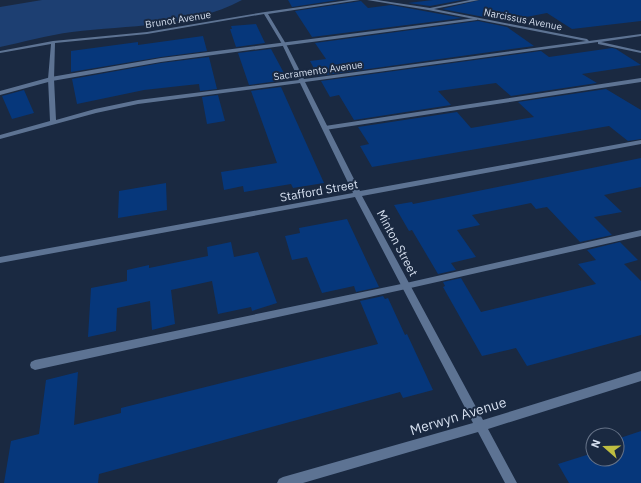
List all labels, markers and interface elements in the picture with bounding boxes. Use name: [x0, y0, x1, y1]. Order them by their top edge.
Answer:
street label: Narcissus Avenue: [483, 6, 564, 34]
street label: Brunot Avenue: [144, 8, 212, 31]
street label: Sacramento Avenue: [273, 58, 364, 83]
street label: Stafford Street: [279, 176, 359, 205]
street label: Minton Street: [374, 207, 421, 279]
street label: Merwyn Avenue: [408, 393, 509, 439]
north arrow: [585, 427, 625, 467]
text: N: [588, 437, 604, 450]

